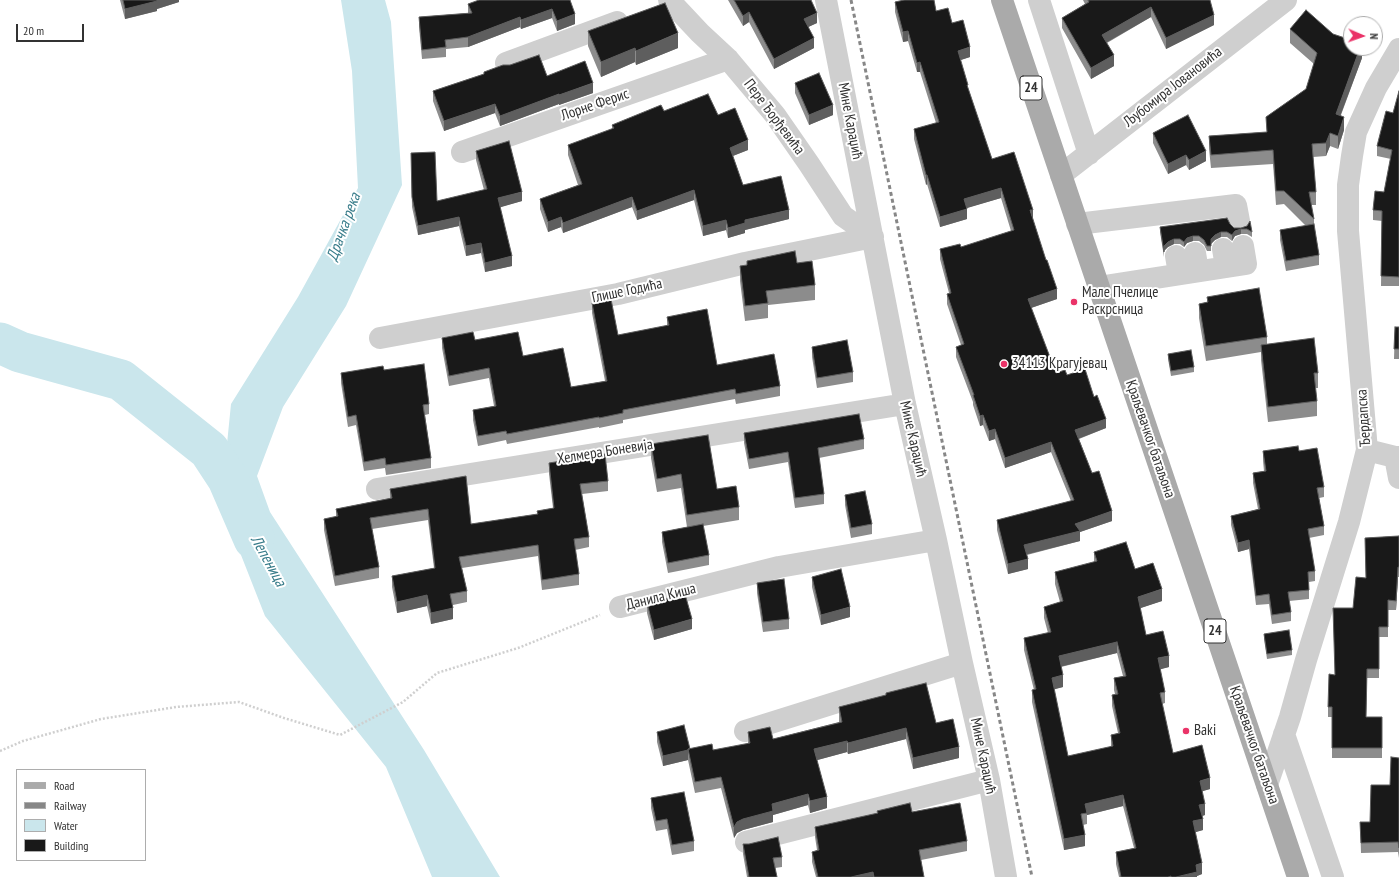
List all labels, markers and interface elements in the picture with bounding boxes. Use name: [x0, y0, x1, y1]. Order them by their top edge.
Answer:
scale bar: [18, 16, 86, 42]
north arrow: [1343, 16, 1383, 56]
text: 20 m: [23, 23, 44, 38]
text: N: [1367, 33, 1381, 40]
street label: Љубомира Јовановића: [1120, 43, 1226, 131]
street label: Пере Ђорђевића: [740, 76, 808, 158]
road number: 24: [1020, 76, 1042, 100]
street label: Мине Караџић: [834, 81, 866, 161]
street label: Лорне Ферис: [559, 85, 631, 125]
water label: Драчка река: [323, 191, 365, 263]
street label: Глише Годића: [590, 275, 664, 307]
place label: Мале Пчелице Раскрсница: [1082, 284, 1158, 319]
marker: Мале Пчелице Раскрсница: [1069, 297, 1079, 307]
place label: 34113 Крагујевац: [1012, 355, 1107, 373]
marker: 34113 Крагујевац: [999, 359, 1009, 369]
street label: Краљевачког батаљона: [1121, 378, 1179, 500]
street label: Ђердапска: [1353, 389, 1375, 447]
street label: Мине Караџић: [895, 399, 931, 479]
street label: Хелмера Боневија: [556, 436, 654, 468]
water label: Лепеница: [246, 532, 290, 590]
street label: Данила Киша: [624, 580, 698, 614]
road number: 24: [1204, 619, 1226, 643]
street label: Краљевачког батаљона: [1225, 684, 1283, 806]
street label: Мине Караџић: [966, 716, 1000, 796]
place label: Baki: [1194, 722, 1216, 740]
marker: Baki: [1181, 726, 1191, 736]
legend: [16, 769, 146, 861]
text: Road: [54, 778, 74, 793]
text: Railway: [54, 798, 86, 813]
text: Water: [54, 818, 78, 833]
text: Building: [54, 838, 89, 853]

